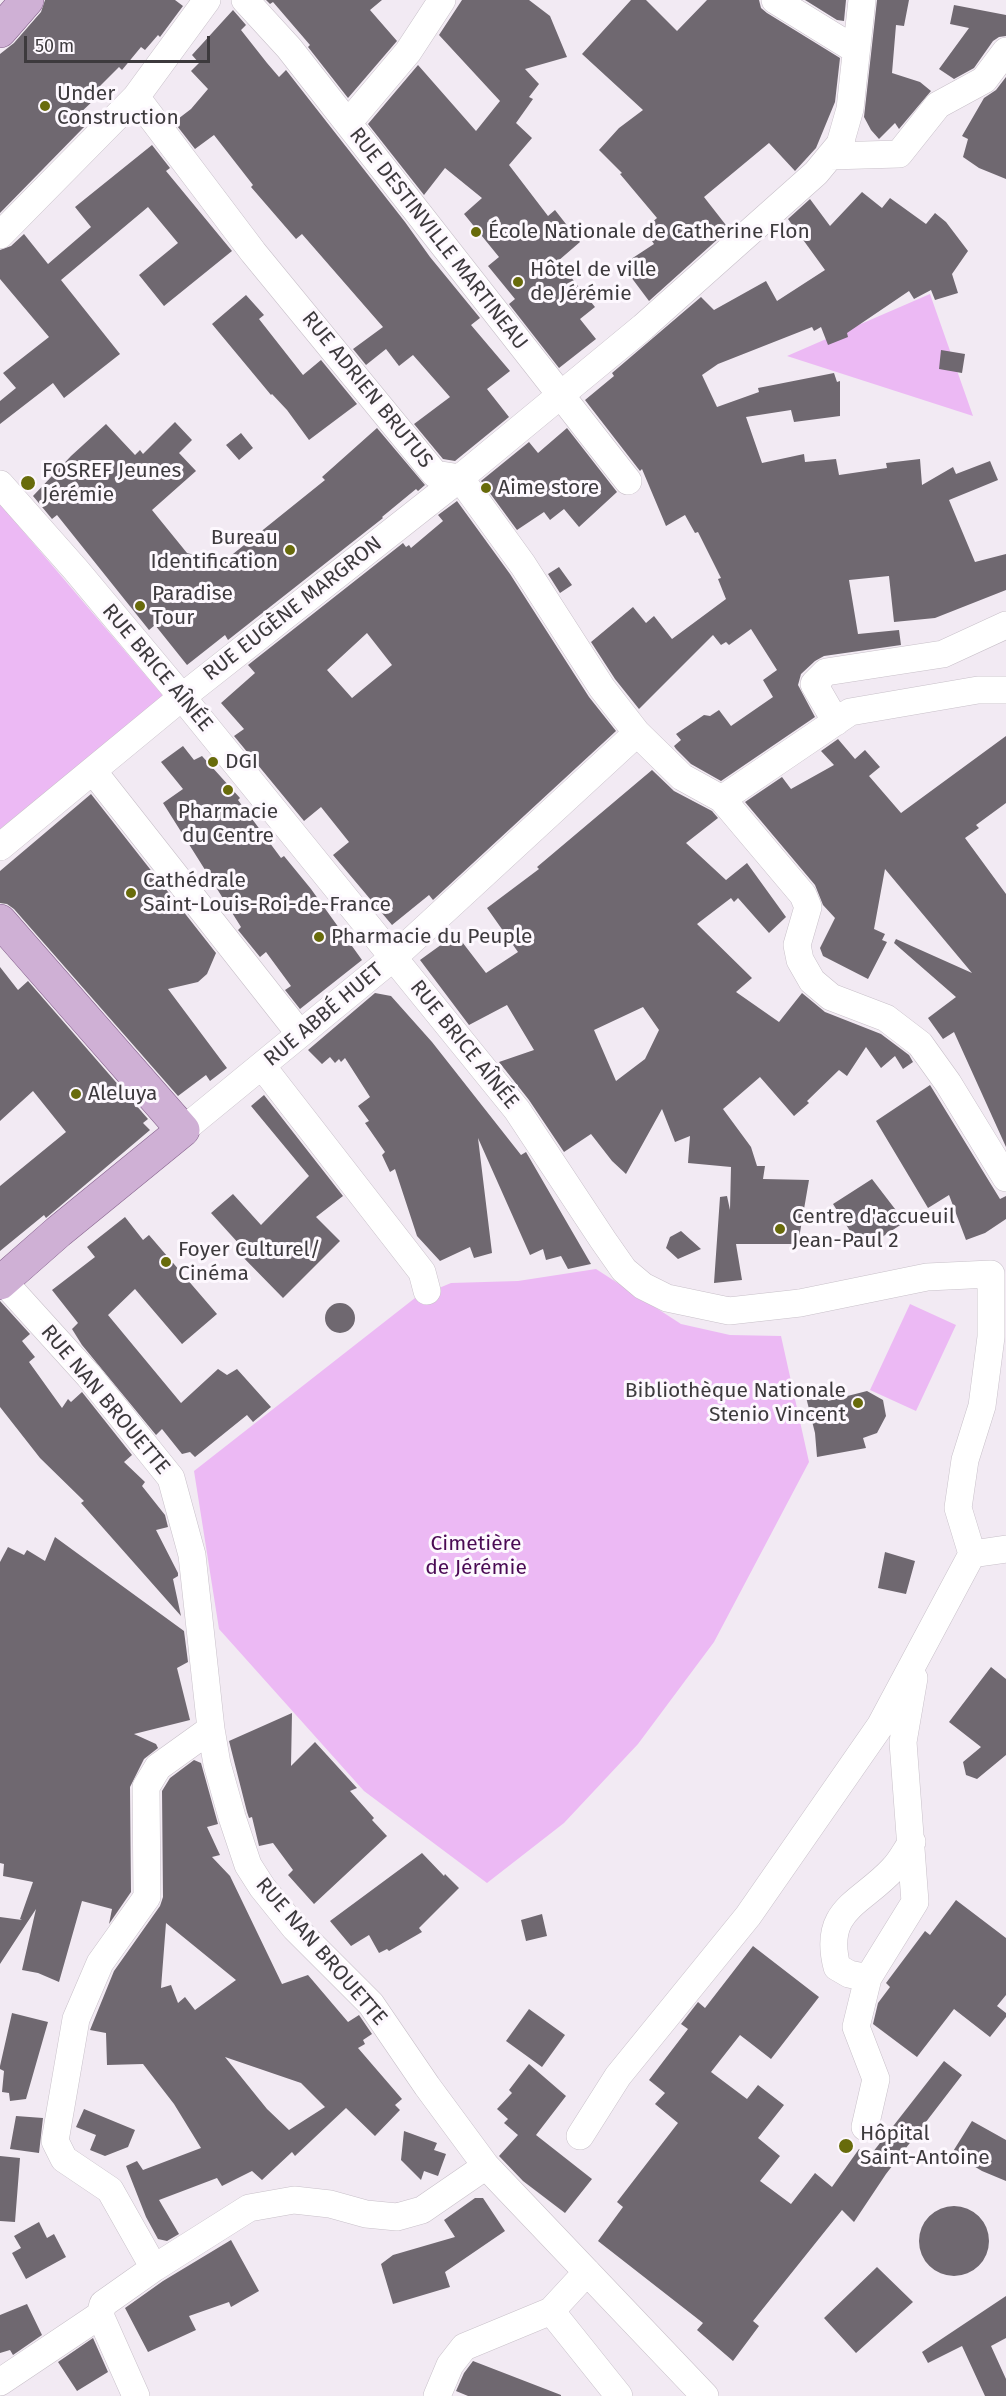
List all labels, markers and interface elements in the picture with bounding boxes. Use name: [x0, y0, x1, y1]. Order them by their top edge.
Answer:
scale bar: [27, 24, 213, 62]
text: 50 m: [35, 35, 74, 57]
place label: Under Construction: [57, 81, 179, 131]
marker: Under Construction: [38, 99, 52, 113]
street label: RUE DESTINVILLE MARTINEAU: [343, 123, 533, 355]
place label: École Nationale de Catherine Flon: [488, 219, 810, 245]
marker: École Nationale de Catherine Flon: [469, 225, 483, 239]
place label: Hôtel de ville de Jérémie: [530, 257, 656, 307]
marker: Hôtel de ville de Jérémie: [511, 275, 525, 289]
street label: RUE ADRIEN BRUTUS: [296, 307, 438, 473]
place label: FOSREF Jeunes Jérémie: [42, 458, 181, 508]
marker: FOSREF Jeunes Jérémie: [19, 474, 37, 492]
place label: Aime store: [498, 475, 599, 501]
marker: Aime store: [479, 481, 493, 495]
place label: Bureau Identification: [151, 525, 278, 575]
street label: RUE EUGÈNE MARGRON: [199, 531, 387, 687]
marker: Bureau Identification: [283, 543, 297, 557]
place label: Paradise Tour: [152, 581, 233, 631]
street label: RUE BRICE AÎNÉE: [96, 599, 218, 737]
marker: Paradise Tour: [133, 599, 147, 613]
place label: DGI: [225, 749, 258, 775]
marker: DGI: [206, 755, 220, 769]
marker: Pharmacie du Centre: [221, 783, 235, 797]
place label: Pharmacie du Centre: [178, 799, 278, 849]
place label: Cathédrale Saint-Louis-Roi-de-France: [143, 868, 391, 918]
marker: Cathédrale Saint-Louis-Roi-de-France: [124, 886, 138, 900]
place label: Pharmacie du Peuple: [331, 924, 533, 950]
marker: Pharmacie du Peuple: [312, 930, 326, 944]
street label: RUE ABBÉ HUET: [259, 958, 389, 1072]
street label: RUE BRICE AÎNÉE: [404, 975, 524, 1115]
place label: Aleluya: [88, 1081, 157, 1107]
marker: Aleluya: [69, 1087, 83, 1101]
place label: Centre d'accueuil Jean-Paul 2: [792, 1204, 955, 1254]
marker: Centre d'accueuil Jean-Paul 2: [773, 1222, 787, 1236]
place label: Foyer Culturel/ Cinéma: [178, 1237, 321, 1287]
marker: Foyer Culturel/ Cinéma: [159, 1255, 173, 1269]
street label: RUE NAN BROUETTE: [35, 1320, 175, 1480]
place label: Bibliothèque Nationale Stenio Vincent: [625, 1378, 846, 1428]
marker: Bibliothèque Nationale Stenio Vincent: [851, 1396, 865, 1410]
park label: Cimetière de Jérémie: [425, 1531, 527, 1581]
street label: RUE NAN BROUETTE: [250, 1873, 392, 2031]
place label: Hôpital Saint-Antoine: [860, 2121, 990, 2171]
marker: Hôpital Saint-Antoine: [837, 2137, 855, 2155]

